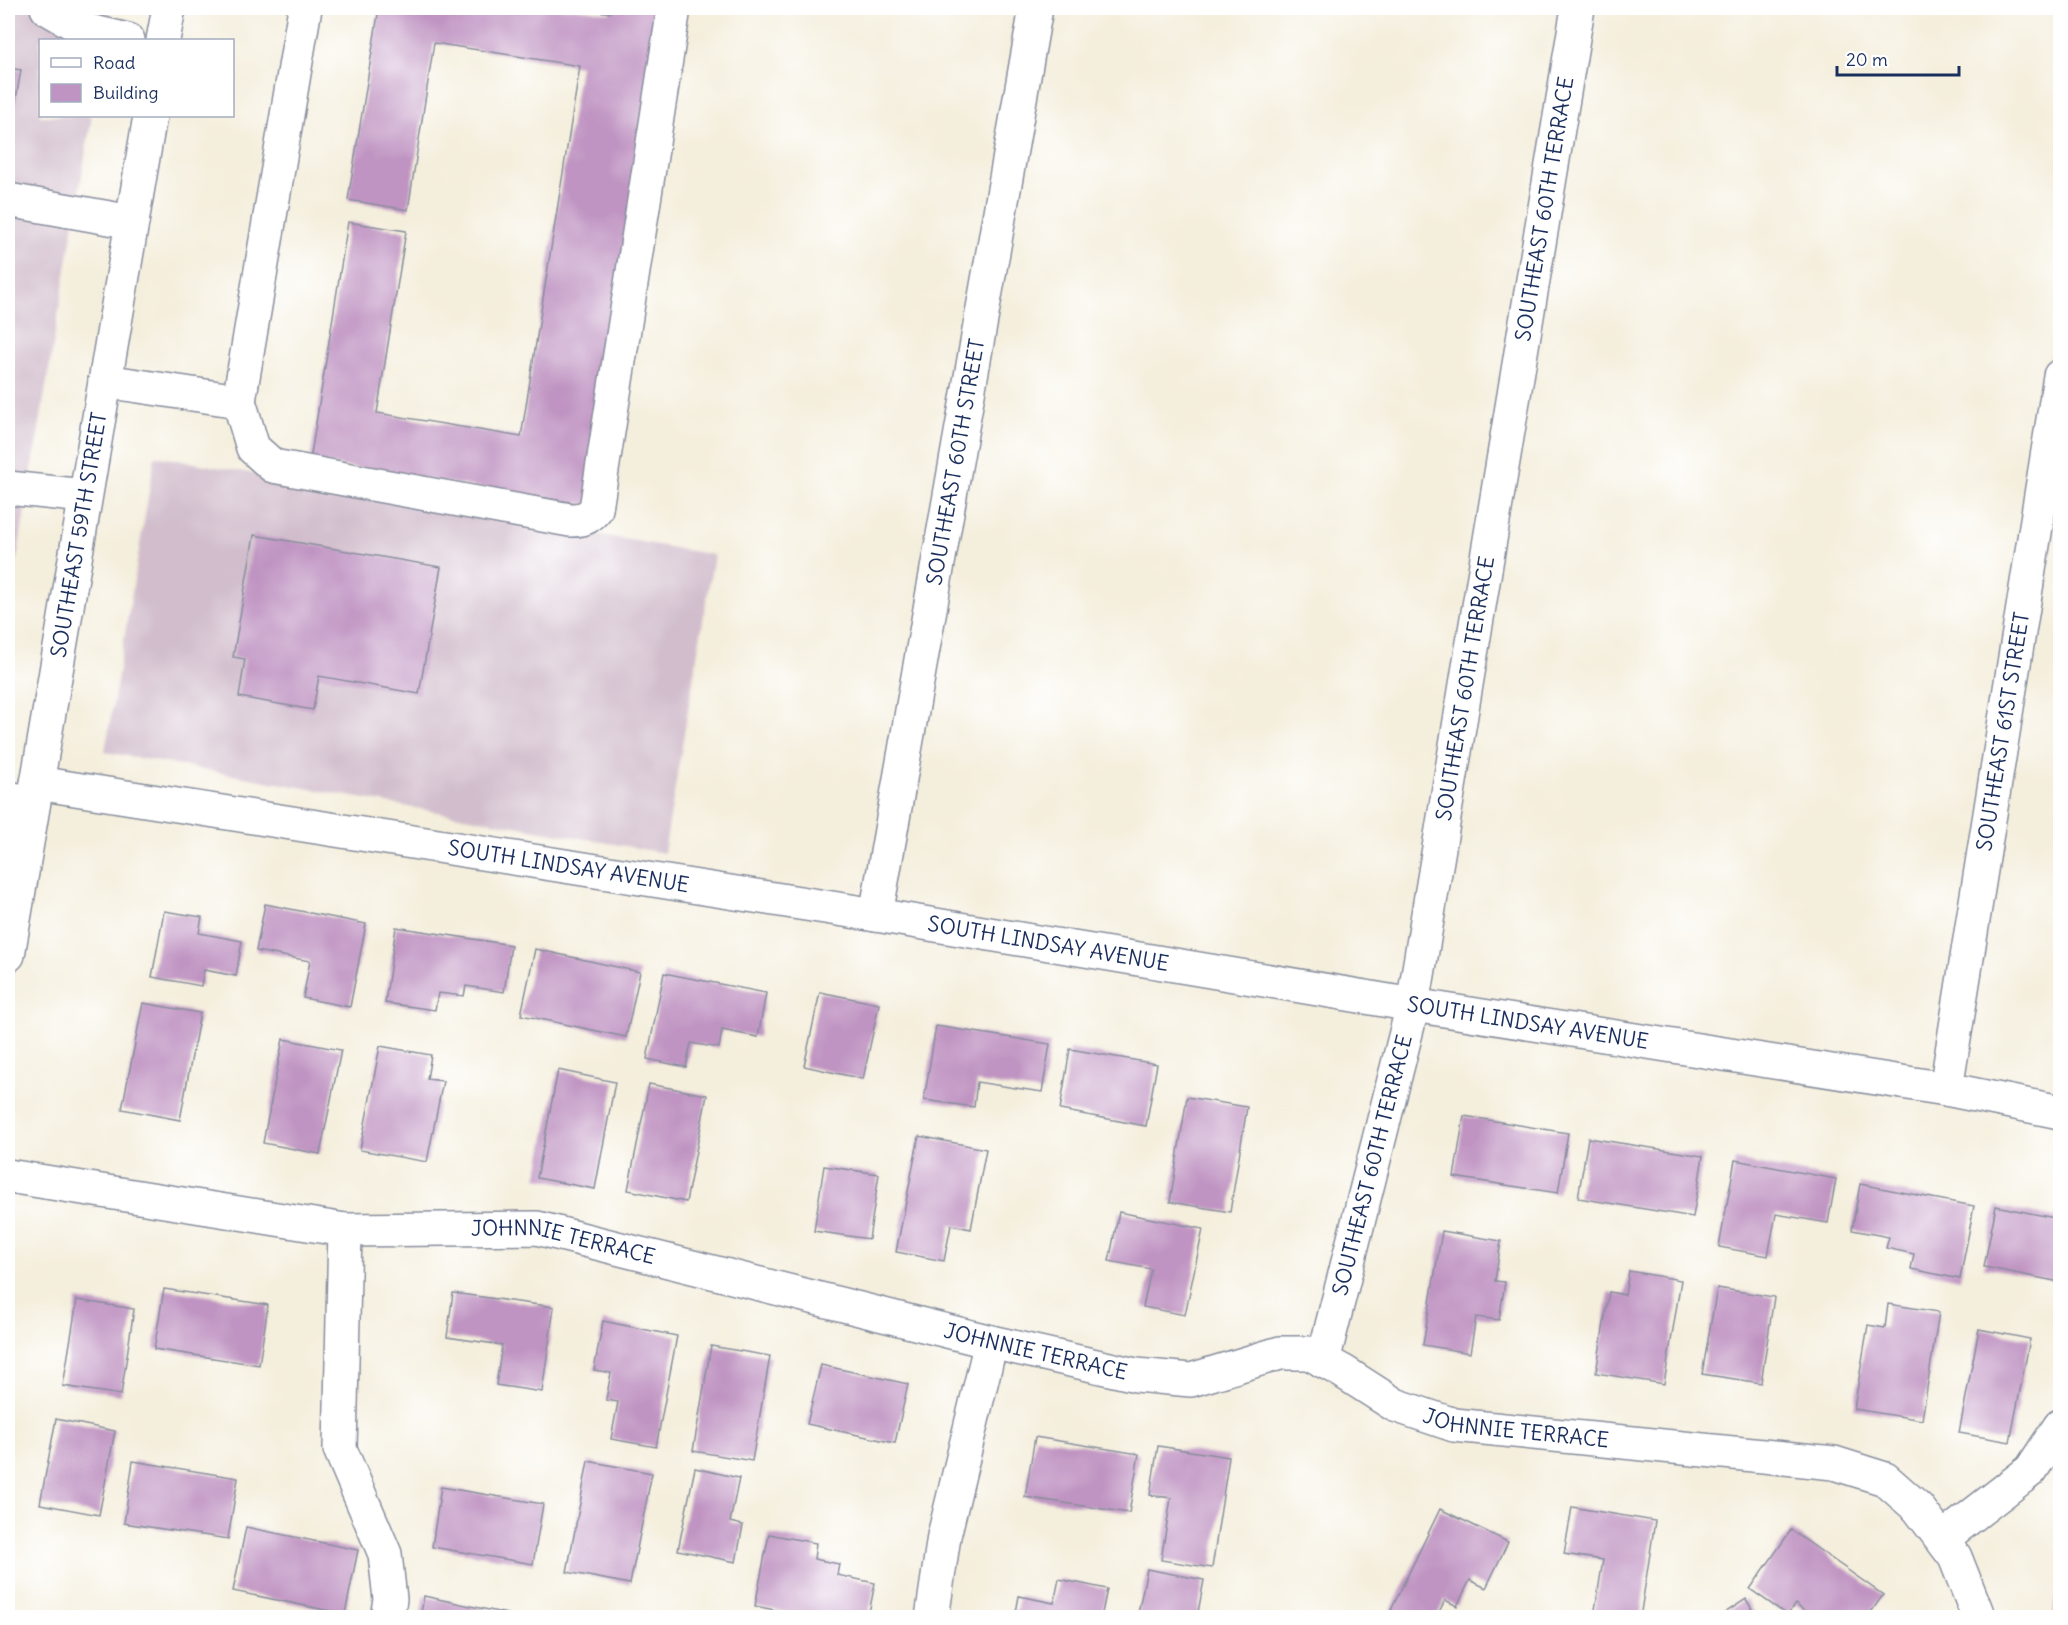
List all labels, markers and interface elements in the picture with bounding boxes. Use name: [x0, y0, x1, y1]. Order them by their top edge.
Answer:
legend: [39, 39, 234, 117]
scale bar: [1837, 39, 1958, 77]
text: 20 m: [1846, 48, 1888, 71]
text: Road: [93, 51, 136, 74]
street label: SOUTHEAST 60TH TERRACE: [1509, 75, 1579, 343]
text: Building: [93, 81, 158, 104]
street label: SOUTHEAST 60TH STREET: [920, 336, 990, 587]
street label: SOUTHEAST 59TH STREET: [45, 410, 113, 660]
street label: SOUTHEAST 60TH TERRACE: [1430, 554, 1500, 823]
street label: SOUTHEAST 61ST STREET: [1970, 610, 2035, 853]
street label: SOUTH LINDSAY AVENUE: [446, 834, 691, 898]
street label: SOUTH LINDSAY AVENUE: [926, 910, 1171, 977]
street label: SOUTH LINDSAY AVENUE: [1405, 990, 1650, 1055]
street label: SOUTHEAST 60TH TERRACE: [1326, 1032, 1418, 1298]
street label: JOHNNIE TERRACE: [471, 1214, 658, 1270]
street label: JOHNNIE TERRACE: [941, 1317, 1130, 1386]
street label: JOHNNIE TERRACE: [1420, 1401, 1610, 1453]

